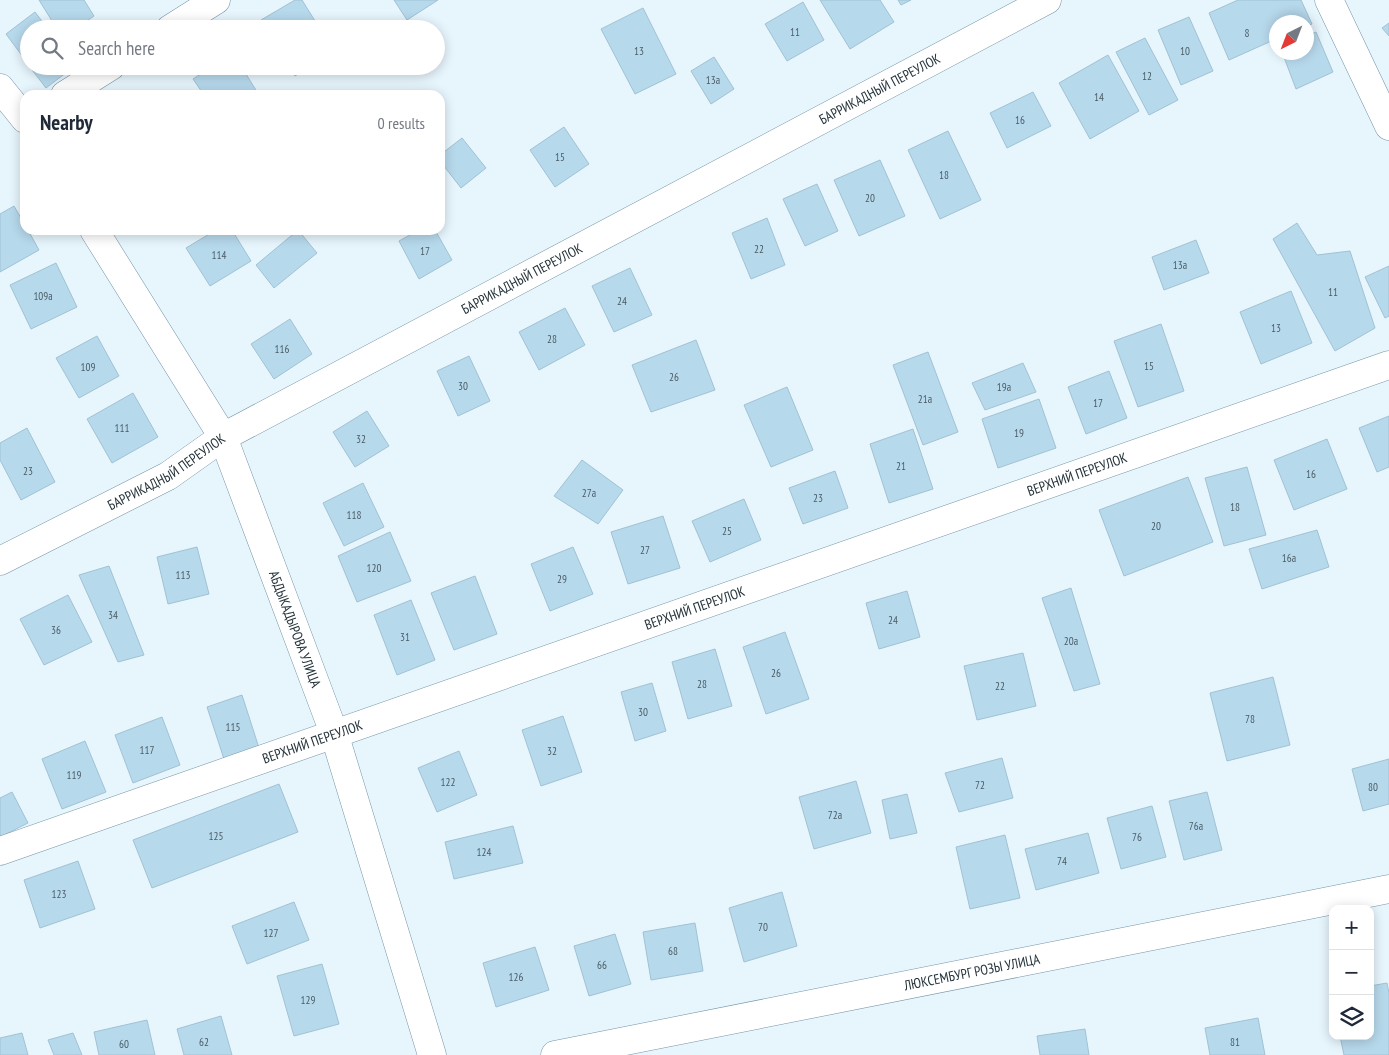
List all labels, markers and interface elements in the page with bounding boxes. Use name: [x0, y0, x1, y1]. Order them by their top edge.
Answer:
north arrow: [1269, 15, 1314, 60]
search box: [20, 20, 445, 75]
house number: 11: [790, 25, 800, 39]
house number: 8: [1245, 26, 1250, 40]
icon: search: [38, 34, 66, 62]
text: Search here: [78, 36, 155, 60]
house number: 13: [634, 44, 644, 58]
house number: 10: [1180, 44, 1190, 58]
street label: БАРРИКАДНЫЙ ПЕРЕУЛОК: [816, 49, 943, 128]
house number: 12: [1142, 69, 1152, 83]
house number: 13a: [706, 73, 720, 87]
house number: 14: [1094, 90, 1104, 104]
text: Nearby: [40, 109, 93, 136]
text: 0 results: [378, 113, 425, 133]
house number: 16: [1015, 113, 1025, 127]
house number: 15: [555, 150, 565, 164]
house number: 18: [939, 168, 949, 182]
house number: 20: [865, 191, 875, 205]
street label: БАРРИКАДНЫЙ ПЕРЕУЛОК: [458, 239, 586, 318]
house number: 22: [754, 242, 764, 256]
house number: 17: [420, 244, 430, 258]
house number: 114: [212, 248, 226, 262]
house number: 13a: [1173, 258, 1187, 272]
house number: 11: [1328, 285, 1338, 299]
house number: 109a: [33, 289, 53, 303]
house number: 24: [617, 294, 627, 308]
house number: 13: [1271, 321, 1281, 335]
house number: 28: [547, 332, 557, 346]
house number: 116: [275, 342, 289, 356]
house number: 15: [1144, 359, 1154, 373]
house number: 109: [81, 360, 95, 374]
house number: 26: [669, 370, 679, 384]
house number: 30: [458, 379, 468, 393]
house number: 19a: [997, 380, 1011, 394]
house number: 21a: [918, 392, 932, 406]
house number: 17: [1093, 396, 1103, 410]
house number: 111: [115, 421, 129, 435]
house number: 19: [1014, 426, 1024, 440]
street label: БАРРИКАДНЫЙ ПЕРЕУЛОК: [105, 429, 229, 514]
house number: 32: [356, 432, 366, 446]
street label: ВЕРХНИЙ ПЕРЕУЛОК: [1025, 448, 1130, 500]
house number: 21: [896, 459, 906, 473]
house number: 23: [23, 464, 33, 478]
house number: 16: [1306, 467, 1316, 481]
house number: 27а: [582, 486, 596, 500]
house number: 23: [813, 491, 823, 505]
house number: 18: [1230, 500, 1240, 514]
house number: 118: [347, 508, 361, 522]
house number: 20: [1151, 519, 1161, 533]
house number: 25: [722, 524, 732, 538]
house number: 27: [640, 543, 650, 557]
house number: 16a: [1282, 551, 1296, 565]
house number: 120: [367, 561, 381, 575]
house number: 113: [176, 568, 190, 582]
street label: АБДЫКАДЫРОВА УЛИЦА: [265, 568, 325, 690]
house number: 29: [557, 572, 567, 586]
street label: ВЕРХНИЙ ПЕРЕУЛОК: [642, 582, 747, 634]
house number: 34: [108, 608, 118, 622]
house number: 24: [888, 613, 898, 627]
house number: 36: [51, 623, 61, 637]
house number: 31: [400, 630, 410, 644]
house number: 20a: [1064, 634, 1078, 648]
house number: 26: [771, 666, 781, 680]
house number: 28: [697, 677, 707, 691]
house number: 22: [995, 679, 1005, 693]
house number: 30: [638, 705, 648, 719]
house number: 78: [1245, 712, 1255, 726]
street label: ВЕРХНИЙ ПЕРЕУЛОК: [260, 716, 365, 767]
house number: 115: [226, 720, 240, 734]
house number: 117: [140, 743, 154, 757]
house number: 32: [547, 744, 557, 758]
house number: 119: [67, 768, 81, 782]
house number: 122: [441, 775, 455, 789]
house number: 72: [975, 778, 985, 792]
house number: 80: [1368, 780, 1378, 794]
house number: 72a: [828, 808, 842, 822]
house number: 76a: [1189, 819, 1203, 833]
house number: 125: [209, 829, 223, 843]
house number: 76: [1132, 830, 1142, 844]
house number: 124: [477, 845, 491, 859]
house number: 74: [1057, 854, 1067, 868]
house number: 123: [52, 887, 66, 901]
map controls: [1329, 905, 1374, 1040]
button: +: [1329, 905, 1374, 950]
house number: 70: [758, 920, 768, 934]
house number: 127: [264, 926, 278, 940]
house number: 68: [668, 944, 678, 958]
street label: ЛЮКСЕМБУРГ РОЗЫ УЛИЦА: [901, 950, 1042, 995]
button: −: [1329, 950, 1374, 995]
house number: 66: [597, 958, 607, 972]
house number: 126: [509, 970, 523, 984]
house number: 129: [301, 993, 315, 1007]
button: layers: [1329, 995, 1374, 1040]
house number: 62: [199, 1035, 209, 1049]
house number: 81: [1230, 1035, 1240, 1049]
house number: 60: [119, 1037, 129, 1051]

